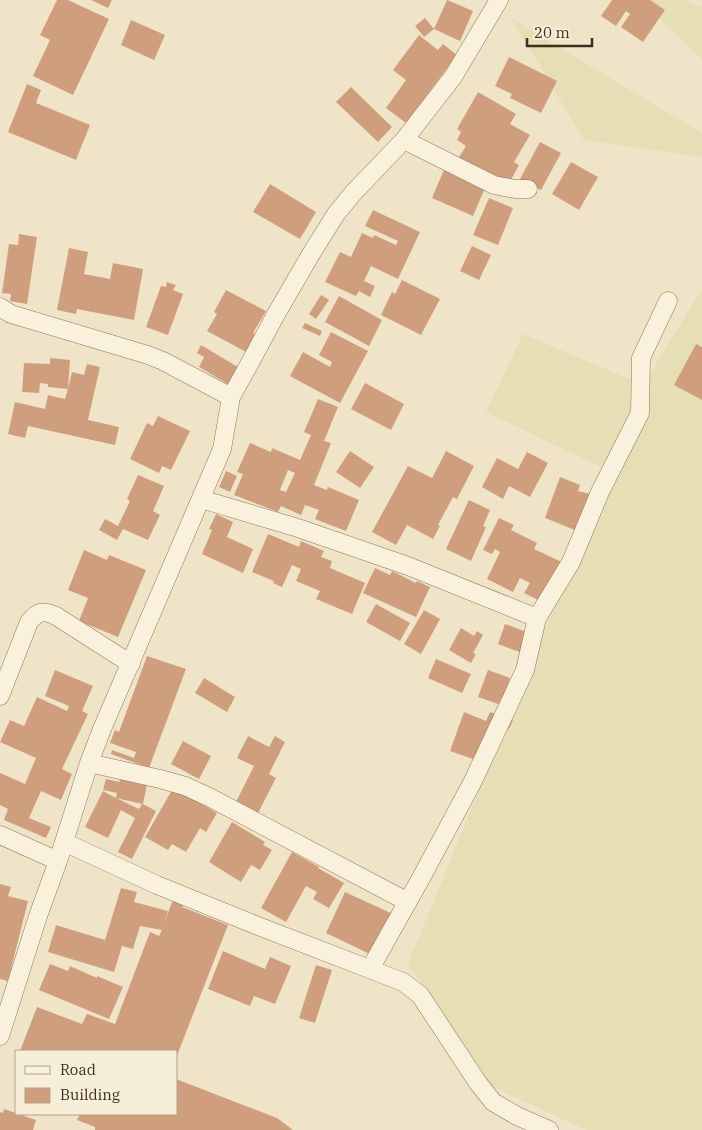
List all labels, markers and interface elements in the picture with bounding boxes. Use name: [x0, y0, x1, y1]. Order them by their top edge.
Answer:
scale bar: [527, 15, 592, 47]
text: 20 m: [534, 23, 570, 42]
legend: [15, 1050, 178, 1115]
text: Road: [60, 1060, 96, 1079]
text: Building: [60, 1085, 120, 1104]

